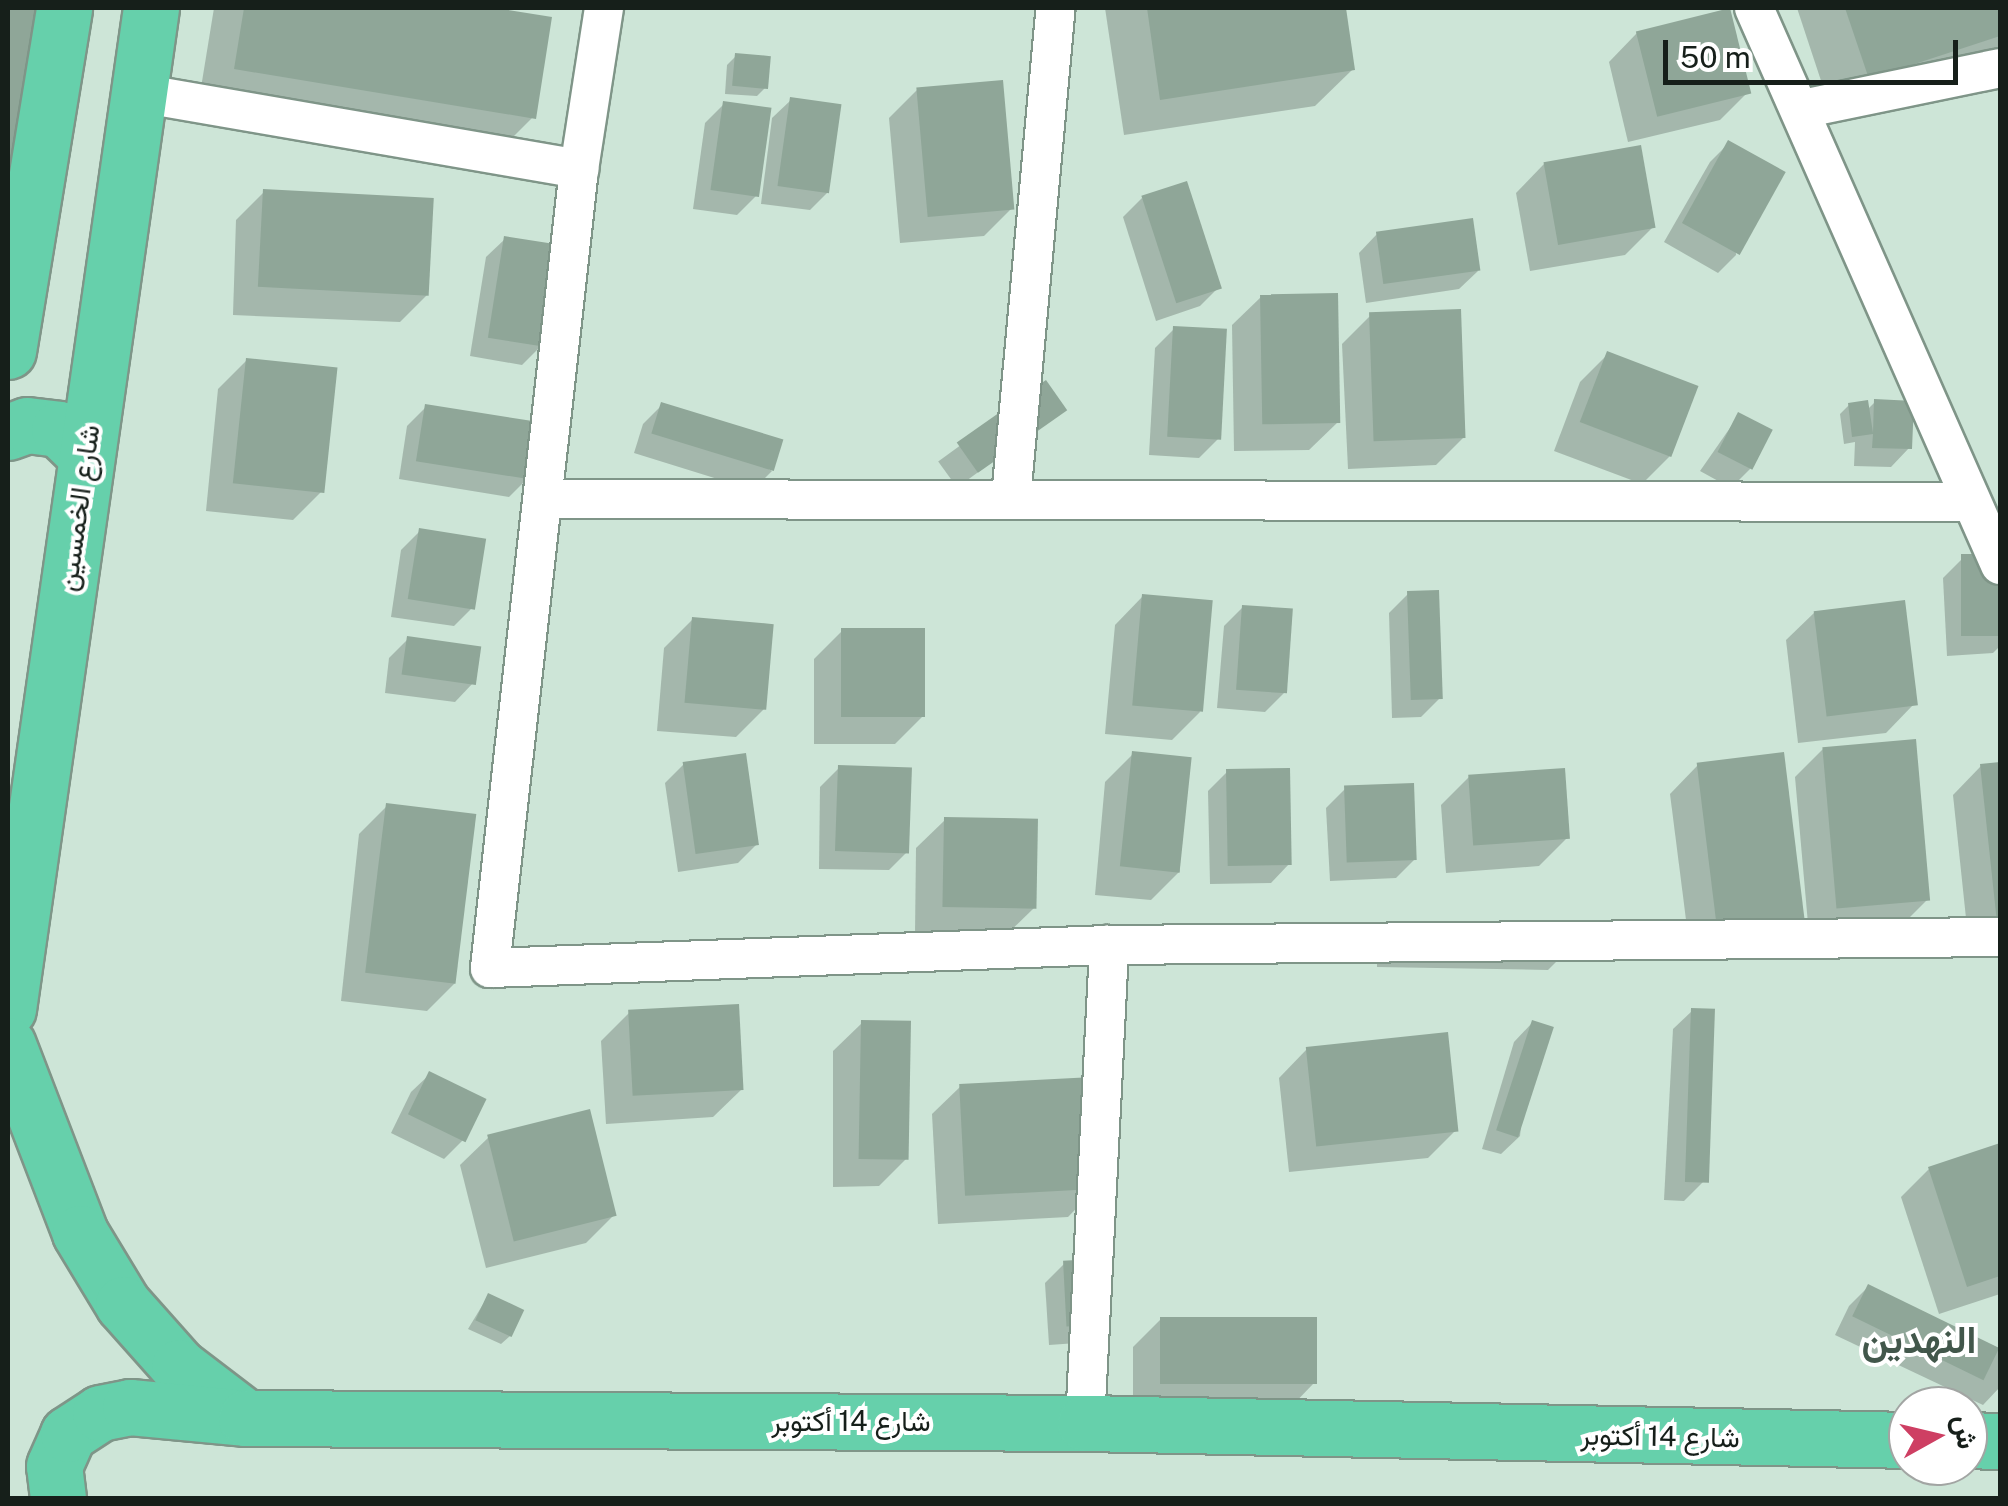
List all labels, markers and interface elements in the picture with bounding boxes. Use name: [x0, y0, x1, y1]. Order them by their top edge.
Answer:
scale bar: [1668, 20, 1963, 82]
text: 50 m: [1680, 39, 1751, 75]
street label: شارع الخمسين: [50, 423, 106, 593]
district label: النهدين: [1862, 1317, 1976, 1363]
north arrow: [1888, 1386, 1988, 1486]
street label: شارع 14 أكتوبر: [771, 1404, 931, 1438]
text: ش: [1948, 1413, 1985, 1451]
street label: شارع 14 أكتوبر: [1580, 1418, 1740, 1454]

